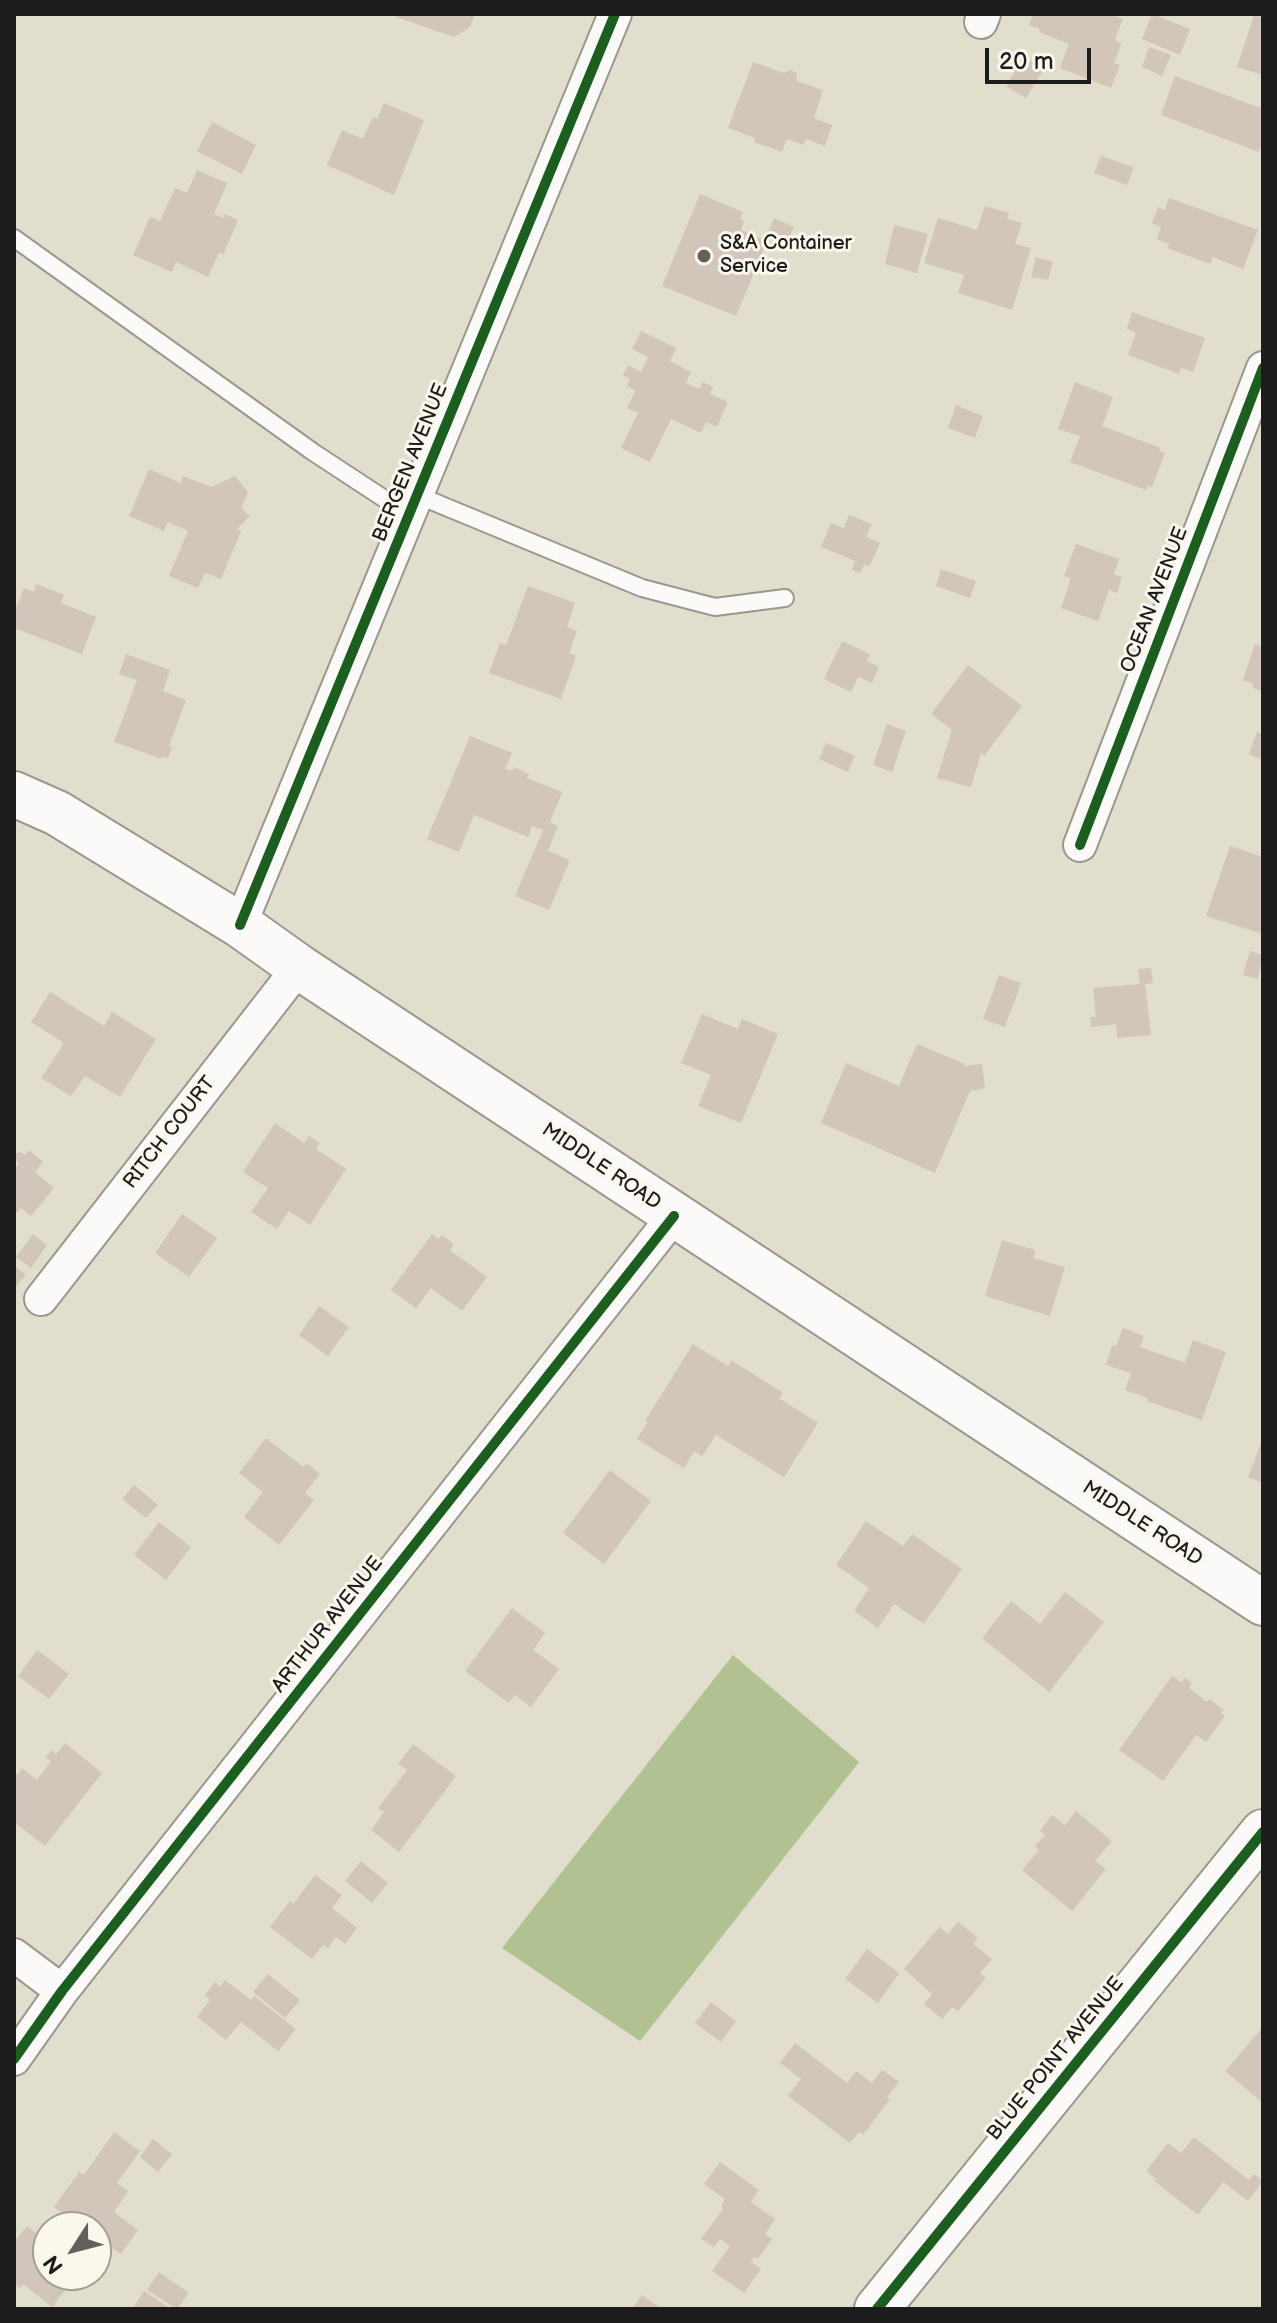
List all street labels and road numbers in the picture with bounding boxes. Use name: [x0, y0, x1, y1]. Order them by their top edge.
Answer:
street label: BERGEN AVENUE: [368, 380, 454, 546]
street label: OCEAN AVENUE: [1116, 524, 1194, 676]
street label: RITCH COURT: [119, 1072, 221, 1194]
street label: MIDDLE ROAD: [537, 1118, 665, 1216]
street label: MIDDLE ROAD: [1077, 1476, 1207, 1572]
street label: ARTHUR AVENUE: [267, 1552, 389, 1698]
street label: BLUE POINT AVENUE: [983, 1972, 1129, 2146]

